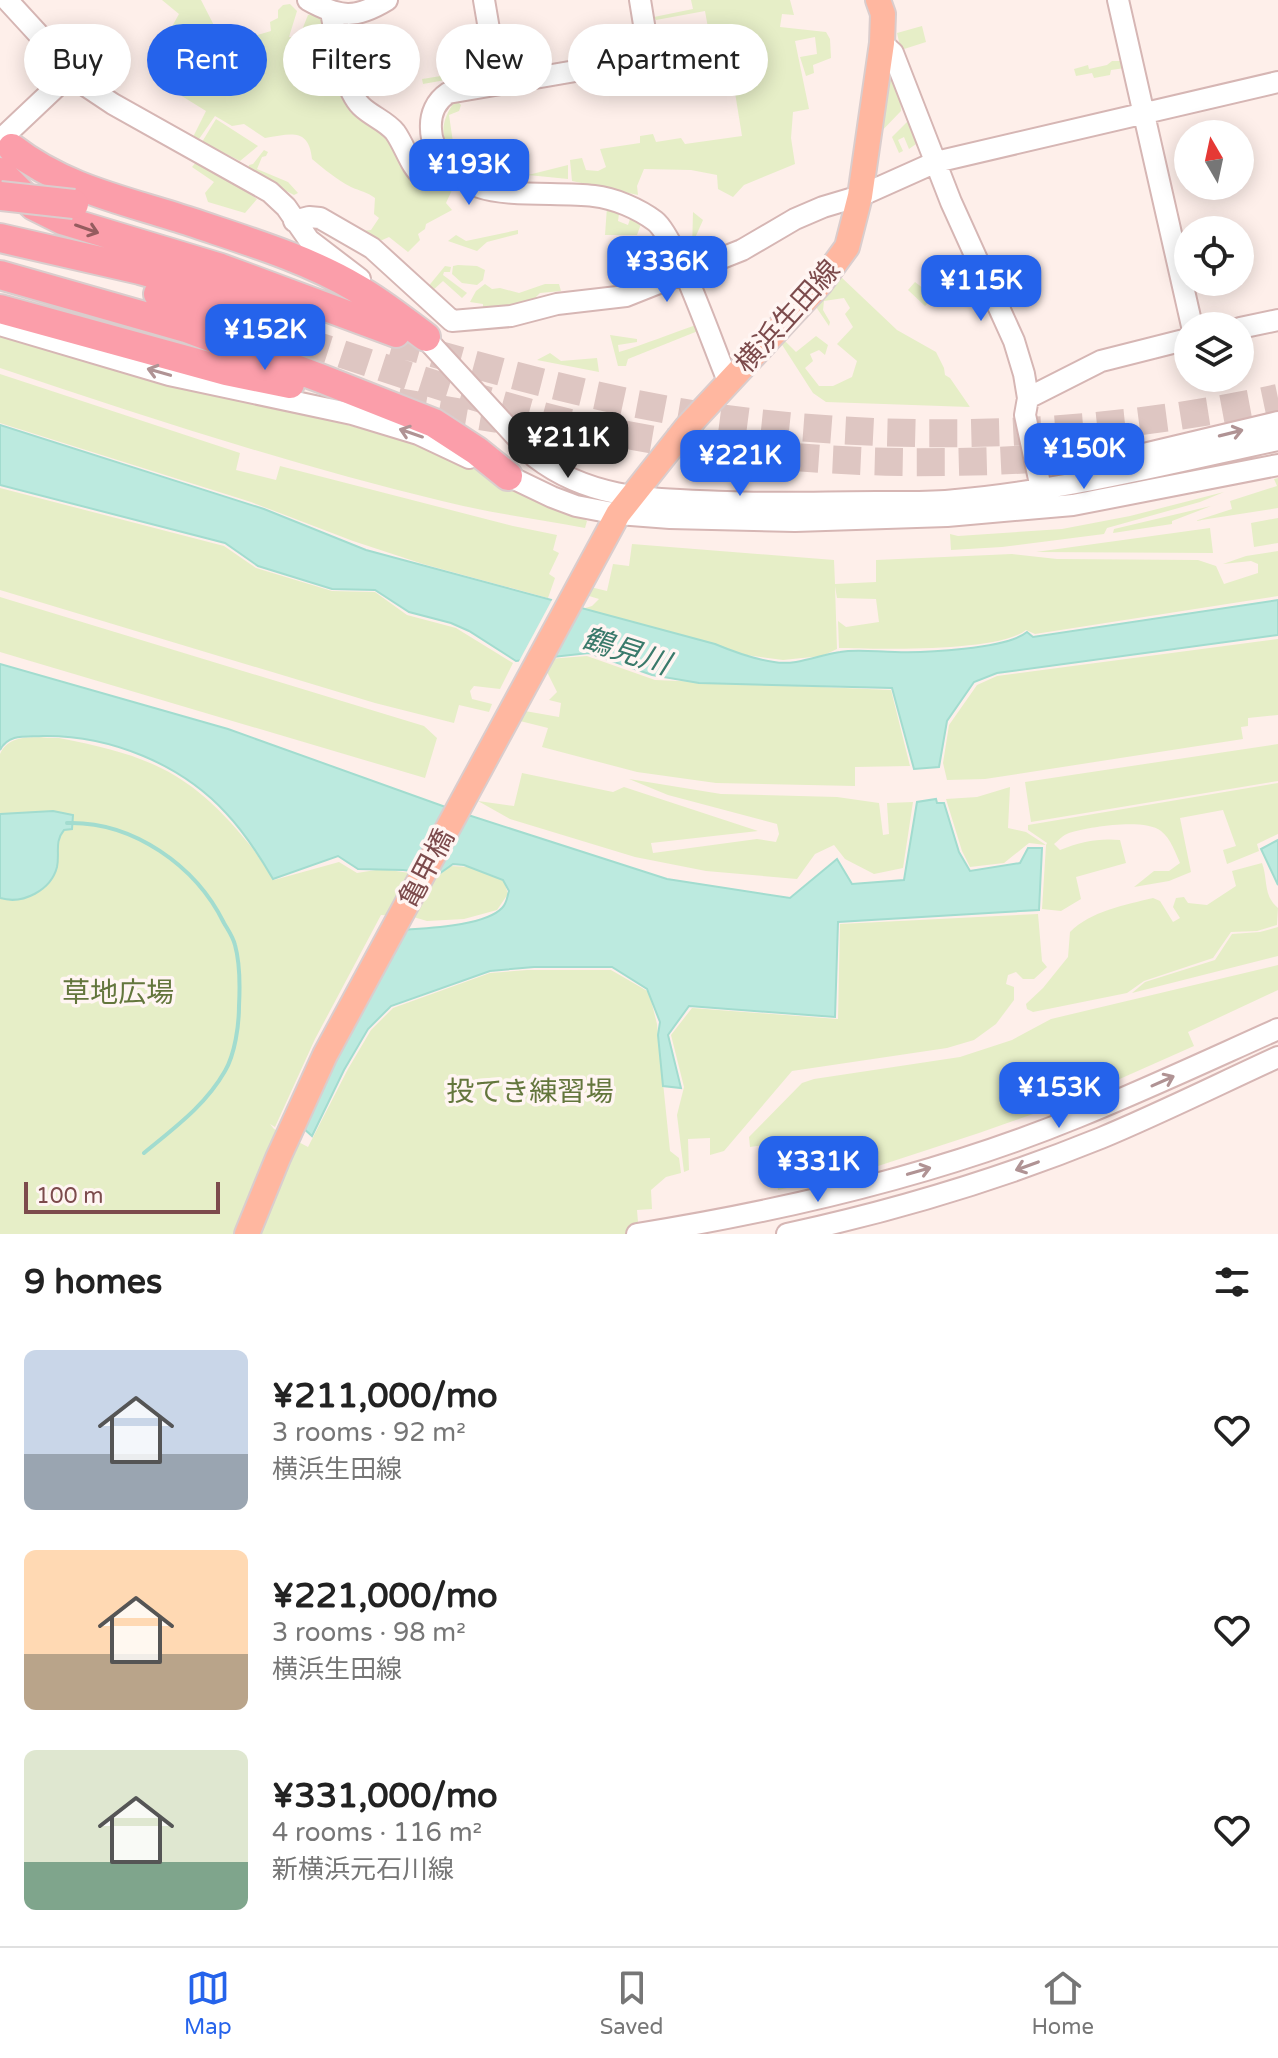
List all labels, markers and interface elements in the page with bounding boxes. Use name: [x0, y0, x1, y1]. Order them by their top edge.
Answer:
chip: Buy: [24, 24, 131, 96]
chip: Rent: [147, 24, 267, 96]
chip: Filters: [283, 24, 420, 96]
chip: New: [436, 24, 552, 96]
chip: Apartment: [568, 24, 768, 96]
north arrow: [1174, 120, 1254, 200]
map controls: [1174, 120, 1254, 392]
pin: ¥193K: [413, 139, 525, 207]
text: ¥193K: [427, 149, 511, 180]
button: locate: [1174, 216, 1254, 296]
one-way arrow: [75, 223, 99, 237]
pin: ¥336K: [611, 236, 723, 304]
text: ¥336K: [625, 246, 709, 277]
street label: 横浜生田線: [728, 253, 847, 380]
pin: ¥115K: [925, 255, 1037, 323]
text: ¥115K: [939, 265, 1023, 296]
pin: ¥152K: [209, 304, 321, 372]
button: layers: [1174, 312, 1254, 392]
text: ¥152K: [223, 314, 307, 345]
one-way arrow: [146, 363, 172, 378]
pin: ¥211K: [512, 412, 624, 480]
text: ¥211K: [526, 422, 610, 453]
pin: ¥150K: [1028, 423, 1140, 491]
one-way arrow: [399, 425, 424, 439]
one-way arrow: [1217, 425, 1243, 440]
pin: ¥221K: [684, 430, 796, 498]
text: ¥150K: [1042, 433, 1126, 464]
text: ¥221K: [698, 440, 782, 471]
water label: 鶴見川: [577, 620, 677, 684]
street label: 亀甲橋: [392, 823, 462, 914]
park label: 草地広場: [62, 976, 174, 1010]
pin: ¥153K: [1003, 1062, 1115, 1130]
text: ¥153K: [1017, 1072, 1101, 1103]
one-way arrow: [1150, 1072, 1175, 1087]
park label: 投てき練習場: [446, 1075, 614, 1109]
pin: ¥331K: [762, 1136, 874, 1204]
text: ¥331K: [776, 1146, 860, 1177]
one-way arrow: [1015, 1159, 1040, 1174]
one-way arrow: [906, 1163, 932, 1178]
scale bar: [24, 1178, 220, 1214]
text: 100 m: [36, 1183, 103, 1209]
icon: filters: [1210, 1260, 1254, 1304]
text: 9 homes: [24, 1262, 162, 1303]
text: ¥211,000/mo: [272, 1376, 498, 1417]
icon: home: [88, 1382, 184, 1478]
icon: heart: [1210, 1408, 1254, 1452]
text: 3 rooms · 92 m²: [272, 1417, 466, 1448]
text: 横浜生田線: [272, 1454, 402, 1485]
text: ¥221,000/mo: [272, 1576, 498, 1617]
icon: home: [88, 1582, 184, 1678]
icon: heart: [1210, 1608, 1254, 1652]
text: 3 rooms · 98 m²: [272, 1617, 466, 1648]
text: 横浜生田線: [272, 1654, 402, 1685]
text: ¥331,000/mo: [272, 1776, 498, 1817]
icon: home: [88, 1782, 184, 1878]
icon: heart: [1210, 1808, 1254, 1852]
text: 4 rooms · 116 m²: [272, 1817, 482, 1848]
text: 新横浜元石川線: [272, 1854, 454, 1885]
tab: Map: [184, 1966, 232, 2040]
tab: Saved: [600, 1966, 663, 2040]
tab: Home: [1032, 1966, 1094, 2040]

